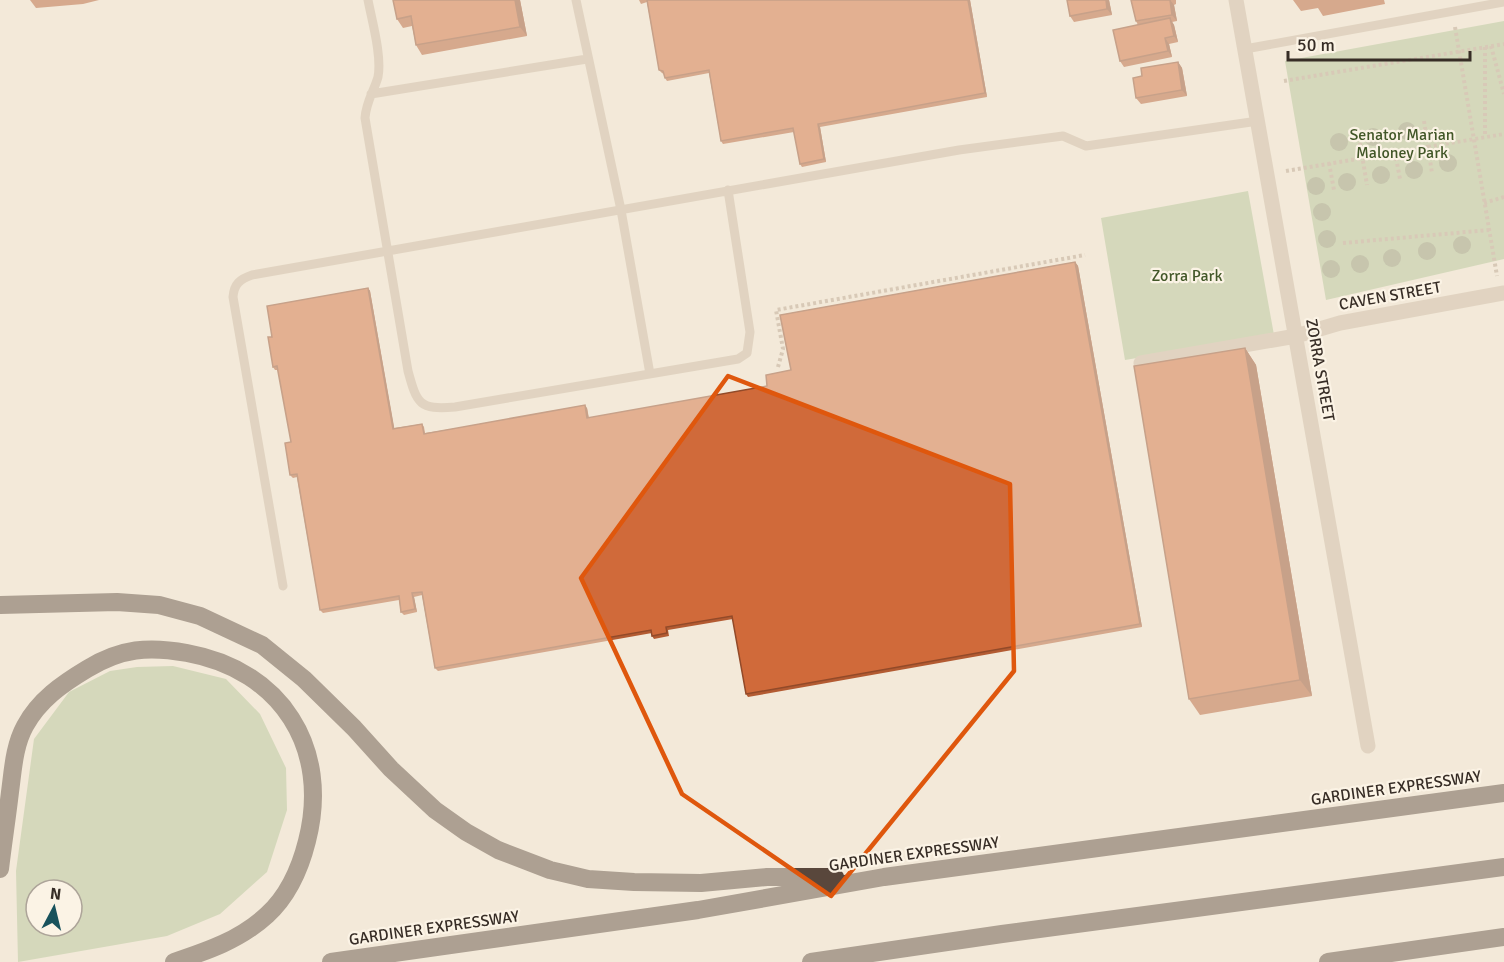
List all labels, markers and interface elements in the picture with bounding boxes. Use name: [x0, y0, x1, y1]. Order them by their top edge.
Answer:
scale bar: [1288, 24, 1470, 62]
text: 50 m: [1297, 34, 1335, 56]
park label: Senator Marian Maloney Park: [1349, 125, 1455, 163]
park label: Zorra Park: [1152, 266, 1222, 286]
street label: CAVEN STREET: [1337, 277, 1443, 315]
street label: ZORRA STREET: [1301, 317, 1339, 423]
street label: GARDINER EXPRESSWAY: [1310, 766, 1482, 810]
street label: GARDINER EXPRESSWAY: [828, 832, 1000, 876]
north arrow: [24, 878, 84, 938]
text: N: [49, 884, 62, 905]
street label: GARDINER EXPRESSWAY: [348, 906, 520, 950]

